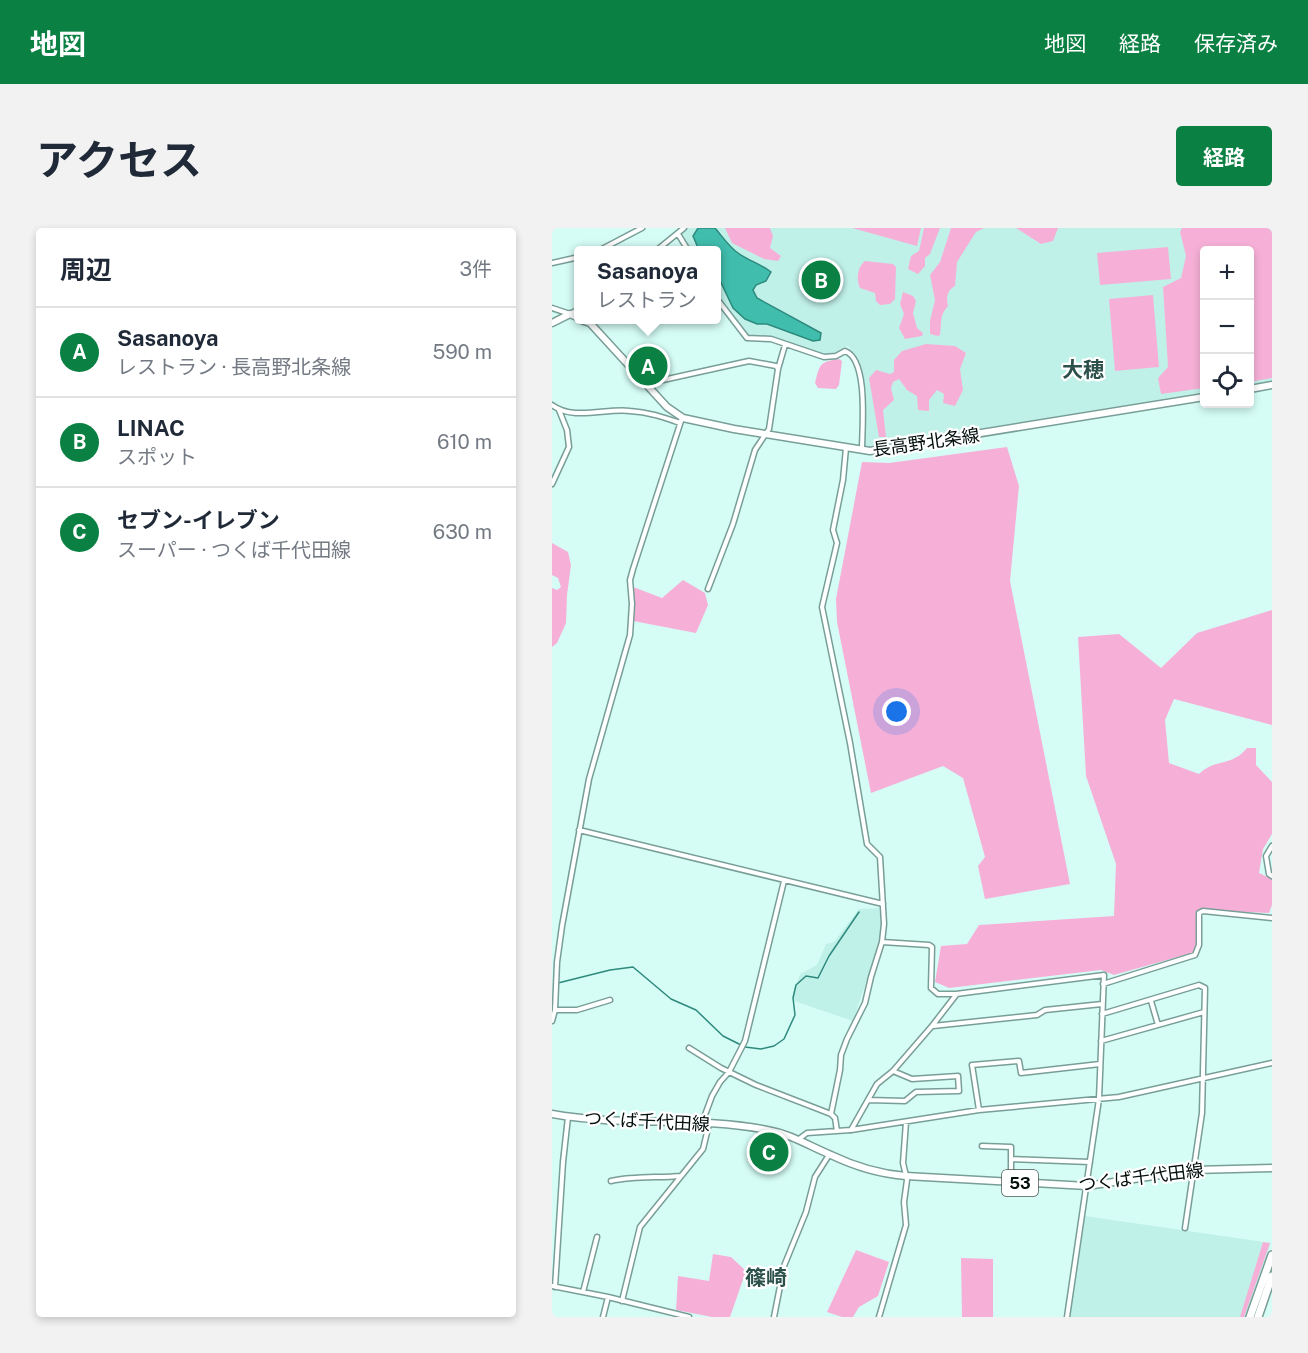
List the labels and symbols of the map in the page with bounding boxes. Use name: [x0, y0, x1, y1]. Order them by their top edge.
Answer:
pin: B: [802, 257, 840, 302]
pin: A: [628, 344, 668, 388]
district label: 大穂: [1062, 357, 1104, 382]
street label: 長高野北条線: [871, 424, 981, 460]
your location: [882, 697, 911, 726]
street label: つくば千代田線: [584, 1107, 710, 1135]
pin: C: [750, 1130, 788, 1174]
street label: つくば千代田線: [1077, 1159, 1205, 1195]
road number: 53: [1002, 1170, 1038, 1196]
district label: 篠崎: [745, 1265, 787, 1290]

